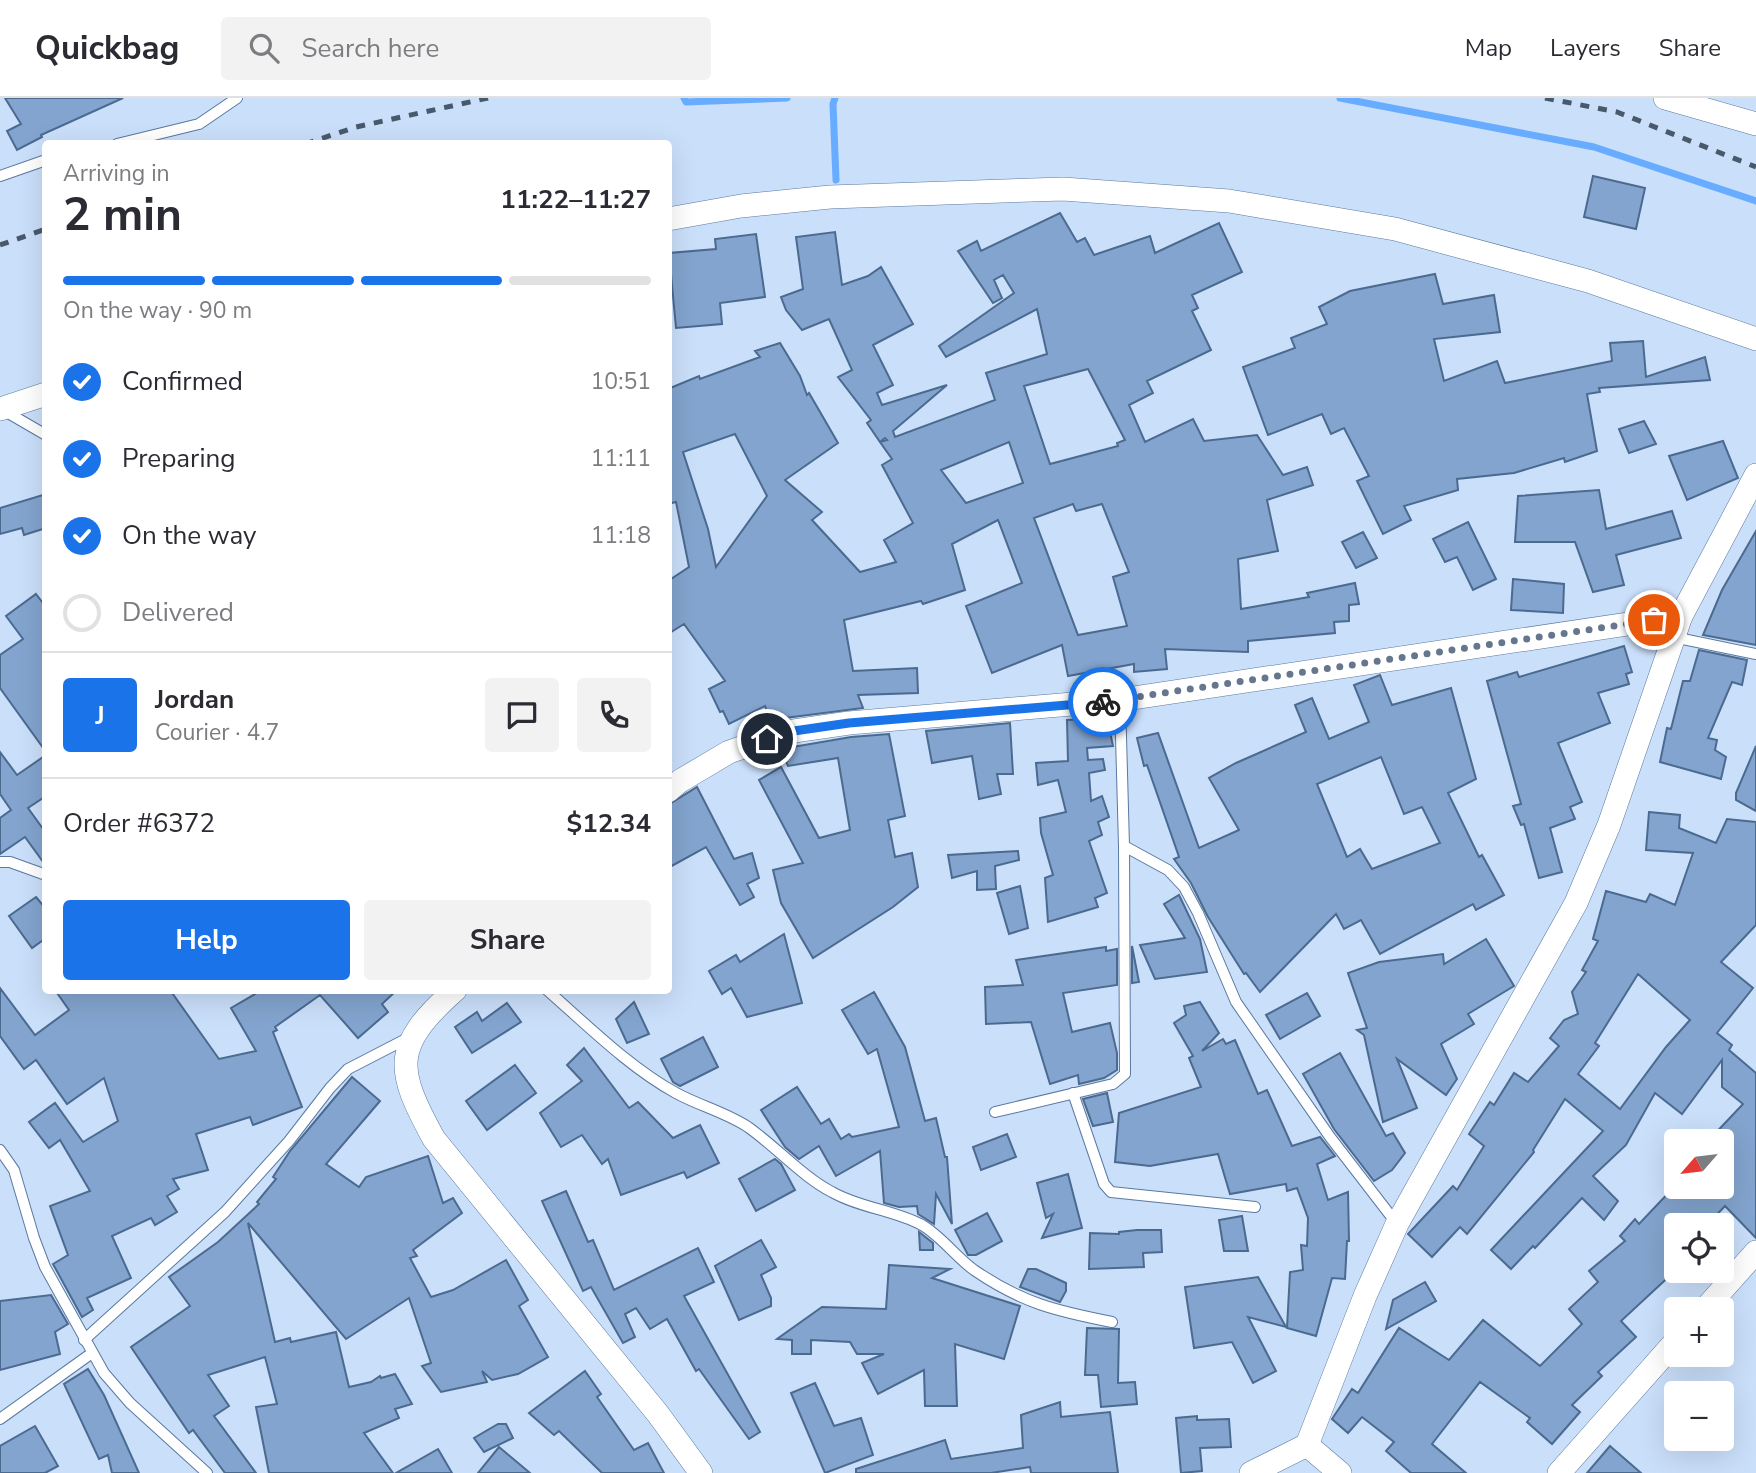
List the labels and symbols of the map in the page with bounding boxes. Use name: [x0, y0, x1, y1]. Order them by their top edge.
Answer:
pin: [1624, 590, 1684, 650]
courier: [1068, 667, 1138, 737]
pin: [737, 709, 797, 769]
north arrow: [1664, 1129, 1734, 1199]

